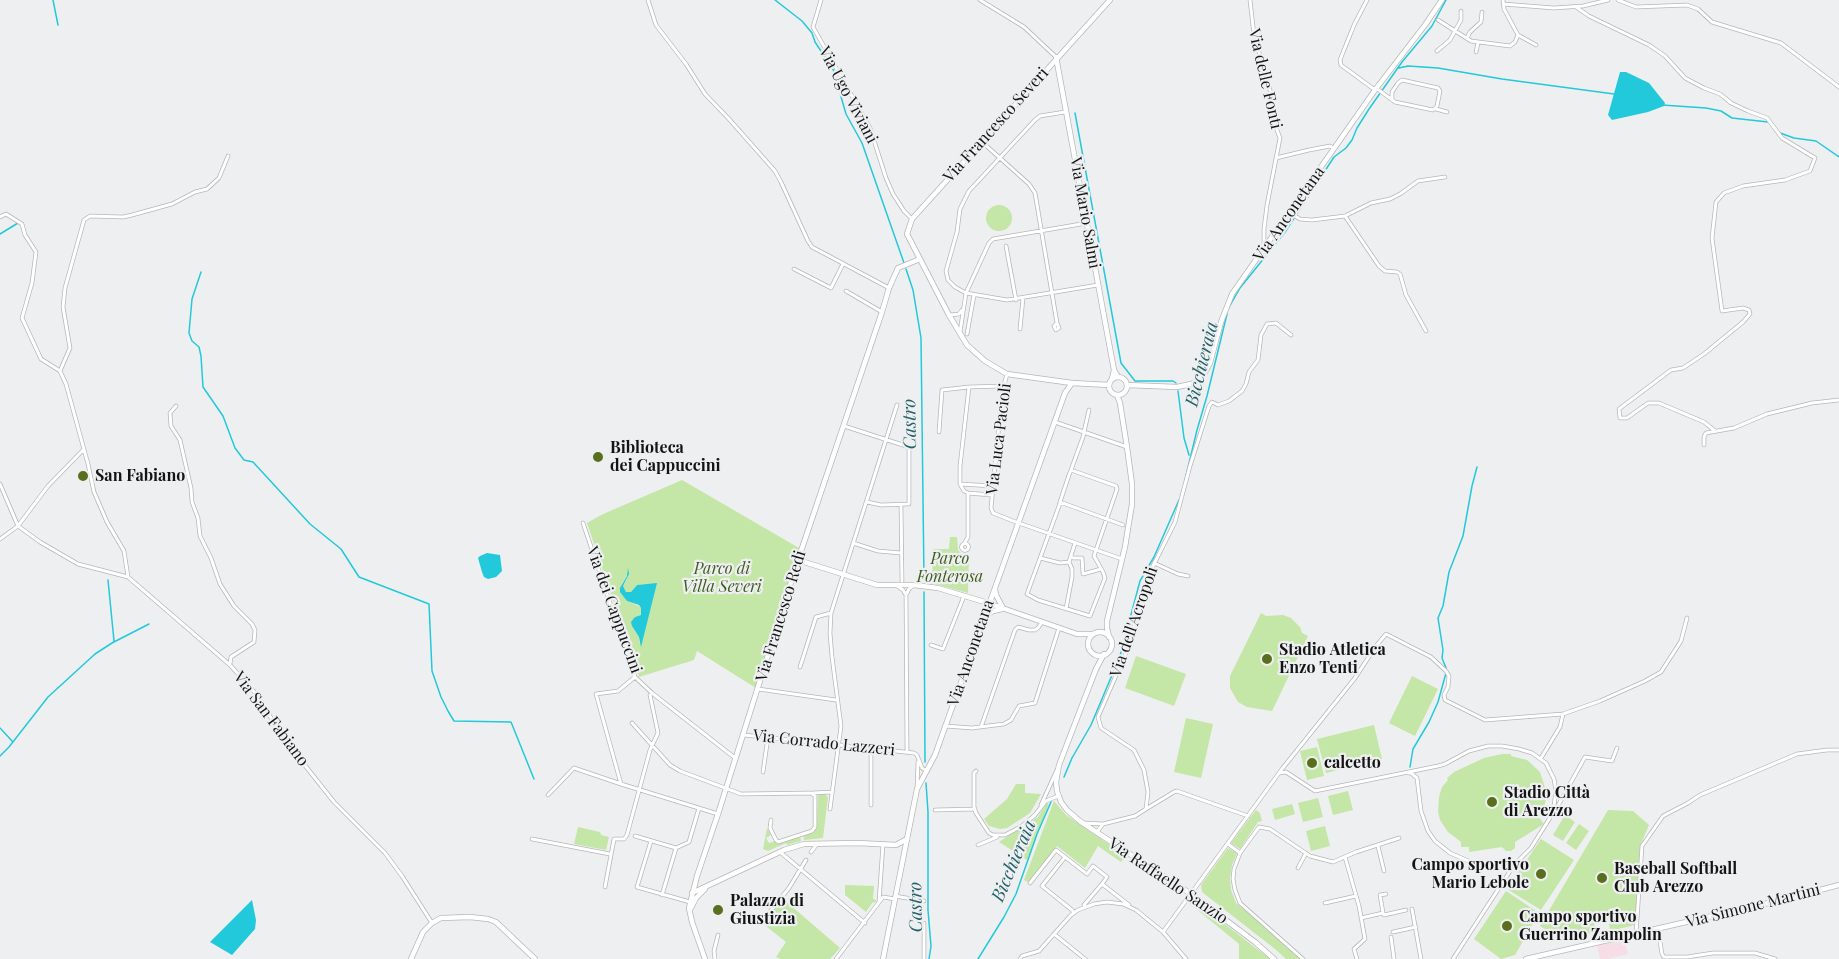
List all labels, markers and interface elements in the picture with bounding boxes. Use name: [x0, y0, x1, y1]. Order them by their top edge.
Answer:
street label: Via delle Fonti: [1244, 27, 1286, 131]
street label: Via Ugo Viviani: [814, 43, 882, 147]
street label: Via Francesco Severi: [939, 64, 1053, 186]
street label: Via Mario Salmi: [1066, 156, 1104, 270]
street label: Via Anconetana: [1249, 163, 1329, 265]
water label: Bicchieraia: [1181, 319, 1223, 409]
street label: Via Luca Pacioli: [983, 382, 1015, 496]
water label: Castro: [899, 399, 921, 449]
place label: Biblioteca dei Cappuccini: [610, 438, 721, 476]
marker: Biblioteca dei Cappuccini: [591, 450, 605, 464]
place label: San Fabiano: [95, 466, 185, 486]
marker: San Fabiano: [76, 469, 90, 483]
street label: Via dei Cappuccini: [582, 544, 646, 676]
street label: Via Francesco Redi: [752, 548, 810, 684]
park label: Parco Fonterosa: [917, 549, 983, 587]
park label: Parco di Villa Severi: [682, 559, 762, 597]
street label: Via dell'Acropoli: [1106, 564, 1162, 680]
street label: Via Anconetana: [944, 597, 998, 709]
place label: Stadio Atletica Enzo Tenti: [1279, 640, 1386, 678]
marker: Stadio Atletica Enzo Tenti: [1260, 652, 1274, 666]
street label: Via San Fabiano: [229, 668, 313, 770]
street label: Via Corrado Lazzeri: [752, 726, 896, 760]
place label: calcetto: [1324, 753, 1381, 773]
marker: calcetto: [1305, 756, 1319, 770]
place label: Stadio Città di Arezzo: [1504, 783, 1590, 821]
marker: Stadio Città di Arezzo: [1485, 795, 1499, 809]
water label: Bicchieraia: [987, 817, 1041, 905]
street label: Via Raffaello Sanzio: [1105, 834, 1231, 928]
place label: Campo sportivo Mario Lebole: [1412, 855, 1529, 893]
place label: Baseball Softball Club Arezzo: [1614, 859, 1737, 897]
marker: Campo sportivo Mario Lebole: [1534, 867, 1548, 881]
marker: Baseball Softball Club Arezzo: [1595, 871, 1609, 885]
street label: Via Simone Martini: [1684, 880, 1822, 932]
water label: Castro: [905, 882, 927, 932]
place label: Palazzo di Giustizia: [730, 891, 804, 929]
marker: Palazzo di Giustizia: [711, 903, 725, 917]
place label: Campo sportivo Guerrino Zampolin: [1519, 907, 1662, 945]
marker: Campo sportivo Guerrino Zampolin: [1500, 919, 1514, 933]

